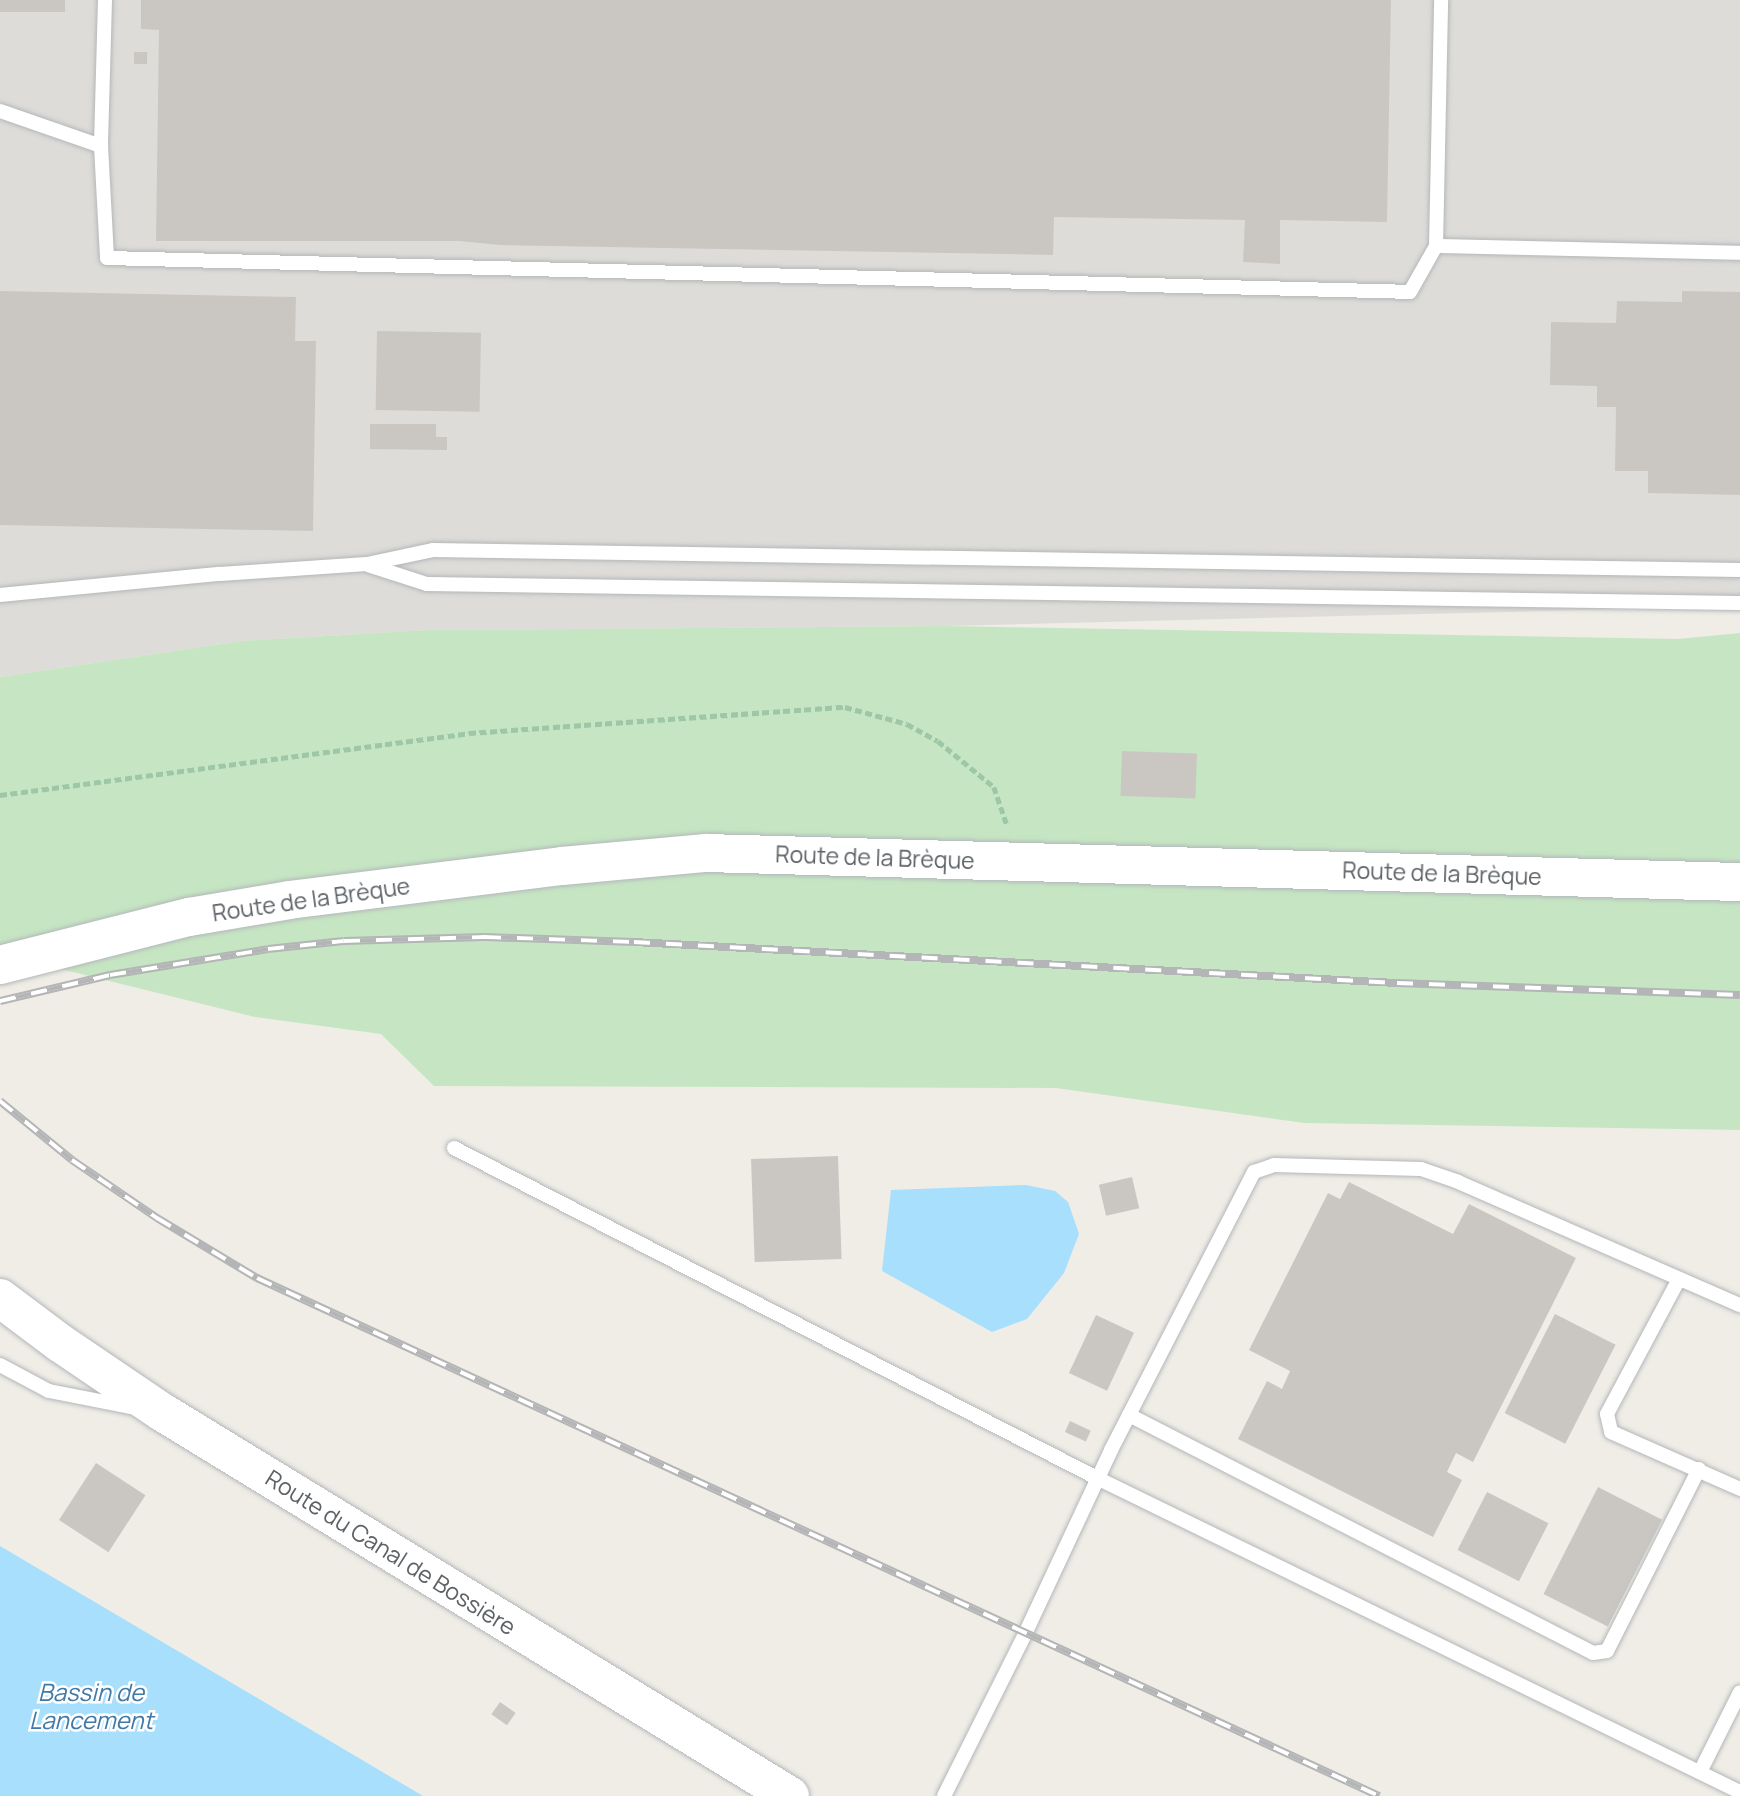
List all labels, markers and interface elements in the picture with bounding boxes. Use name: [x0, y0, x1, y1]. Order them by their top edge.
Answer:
street label: Route de la Brèque: [775, 840, 975, 874]
street label: Route de la Brèque: [1342, 856, 1542, 890]
street label: Route de la Brèque: [210, 871, 412, 927]
street label: Route du Canal de Bossière: [261, 1464, 521, 1640]
water label: Bassin de Lancement: [29, 1678, 153, 1734]

